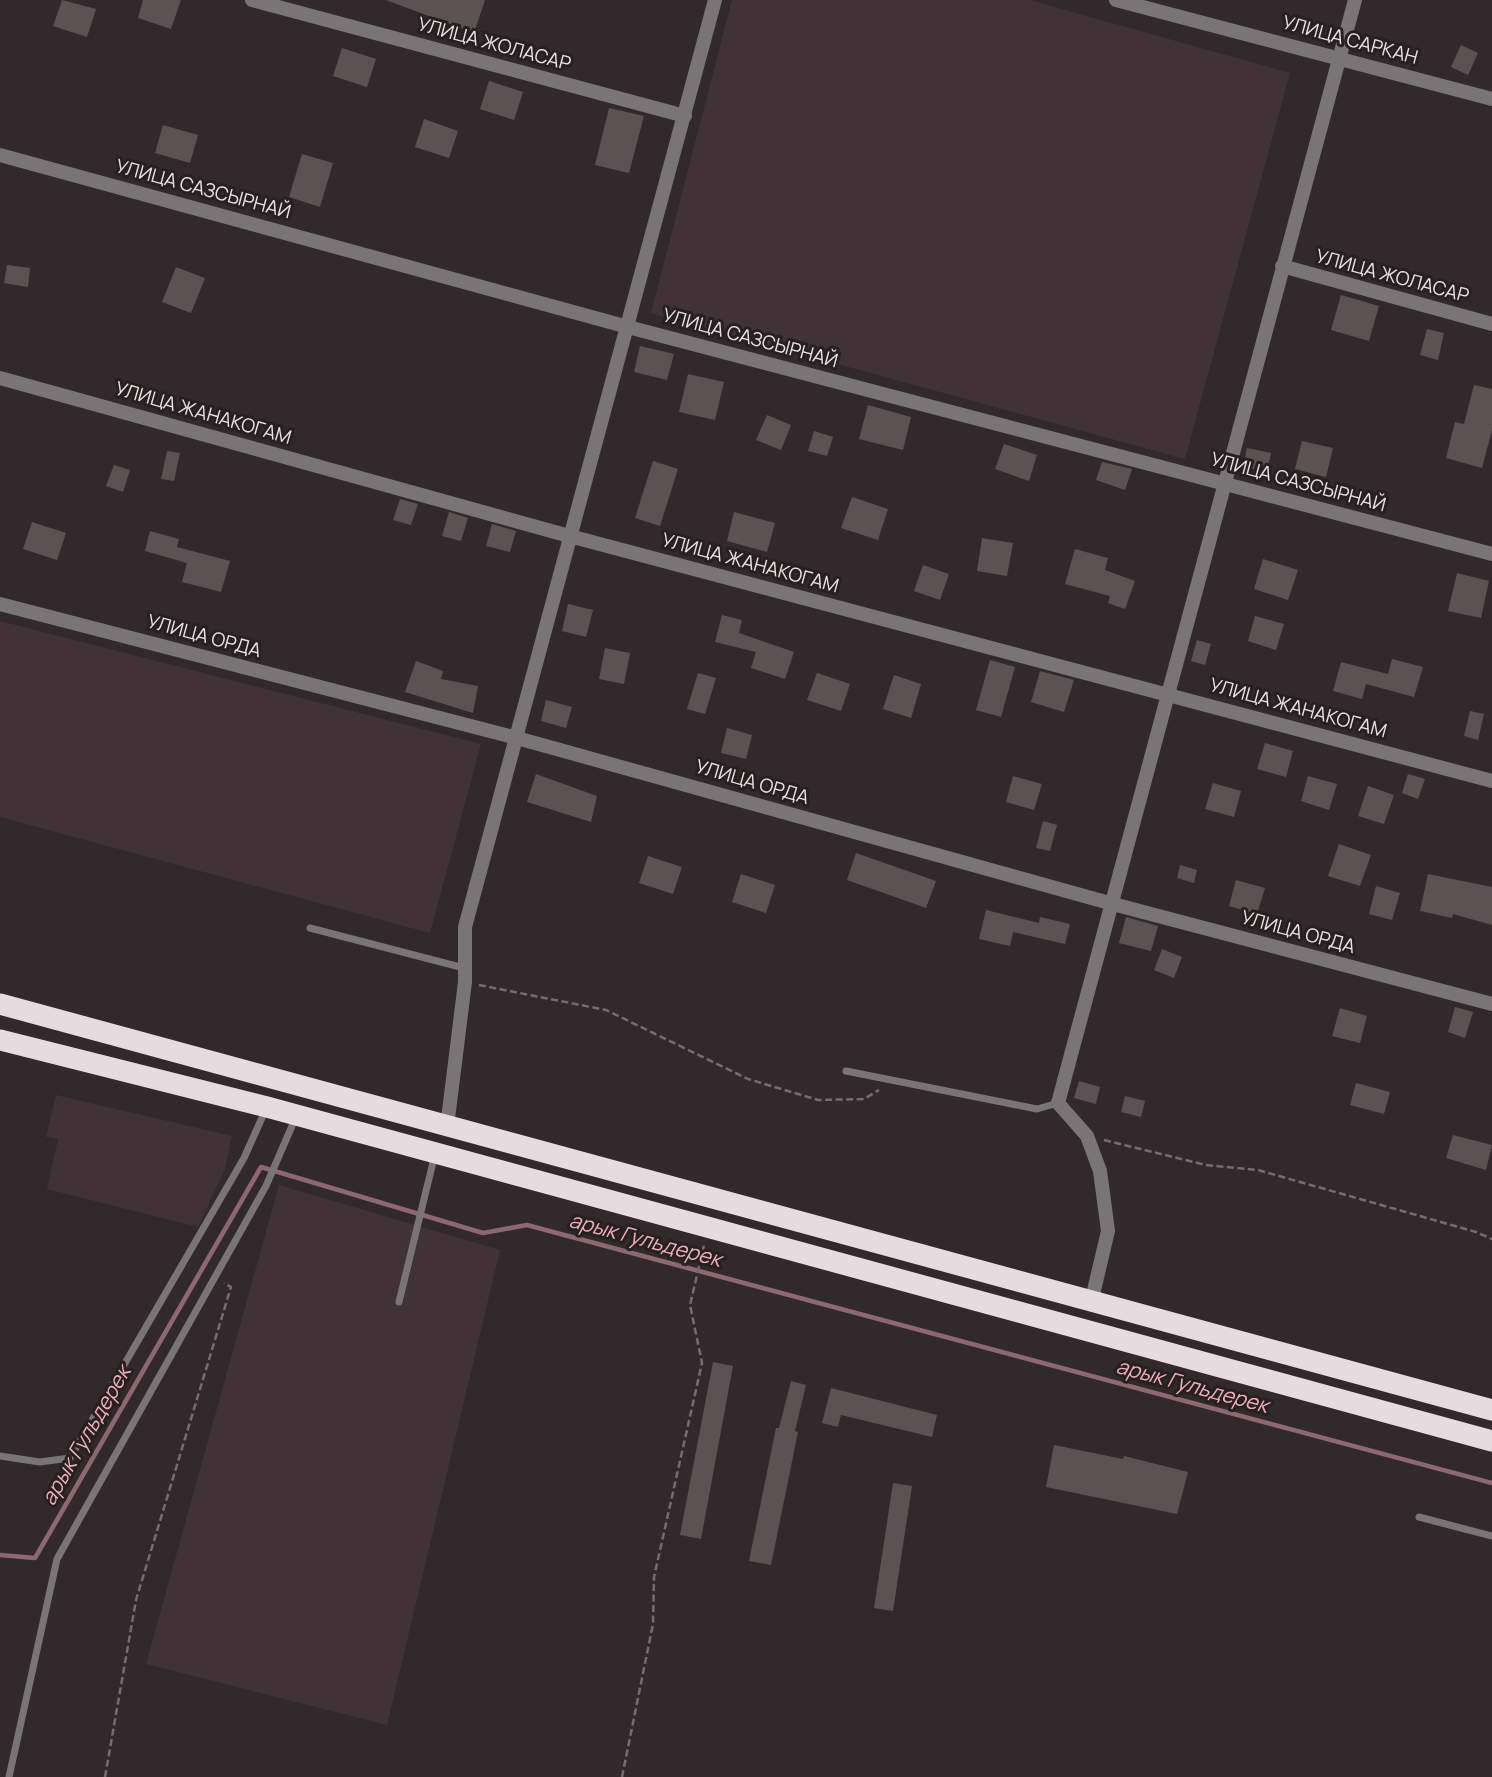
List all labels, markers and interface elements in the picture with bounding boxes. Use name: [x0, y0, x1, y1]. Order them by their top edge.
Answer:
street label: УЛИЦА САРКАН: [1280, 12, 1420, 70]
street label: УЛИЦА ЖОЛАСАР: [415, 14, 573, 76]
street label: УЛИЦА САЗСЫРНАЙ: [113, 156, 293, 224]
street label: УЛИЦА ЖОЛАСАР: [1313, 246, 1471, 308]
street label: УЛИЦА САЗСЫРНАЙ: [660, 305, 840, 373]
street label: УЛИЦА ЖАНАКОГАМ: [112, 378, 294, 450]
street label: УЛИЦА САЗСЫРНАЙ: [1208, 449, 1388, 517]
street label: УЛИЦА ЖАНАКОГАМ: [659, 529, 841, 599]
street label: УЛИЦА ОРДА: [144, 611, 264, 663]
street label: УЛИЦА ЖАНАКОГАМ: [1207, 674, 1389, 744]
street label: УЛИЦА ОРДА: [693, 756, 811, 810]
street label: УЛИЦА ОРДА: [1238, 907, 1358, 959]
water label: арык Гульдерек: [566, 1209, 724, 1273]
water label: арык Гульдерек: [1113, 1355, 1271, 1419]
water label: арык Гульдерек: [37, 1362, 137, 1510]

